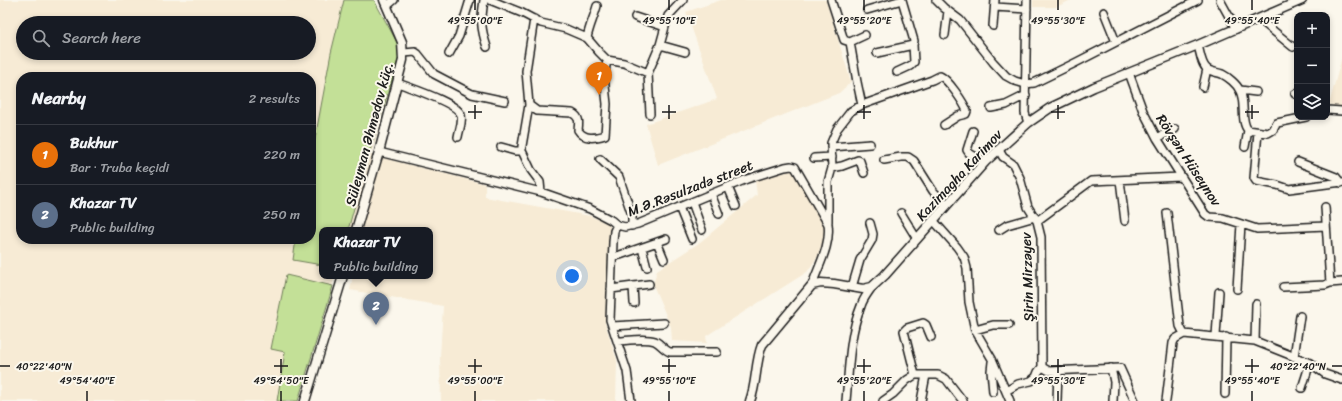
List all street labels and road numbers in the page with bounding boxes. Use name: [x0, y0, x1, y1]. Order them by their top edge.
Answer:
street label: Süleyman Əhmədov küç.: [338, 59, 401, 209]
street label: Rövşən Hüseynov: [1149, 109, 1228, 212]
street label: Kazimagha Karimov: [910, 122, 1010, 227]
street label: M.Ə.Rəsulzadə street: [624, 153, 757, 224]
street label: Şirin Mirzəyev: [1013, 231, 1042, 322]

